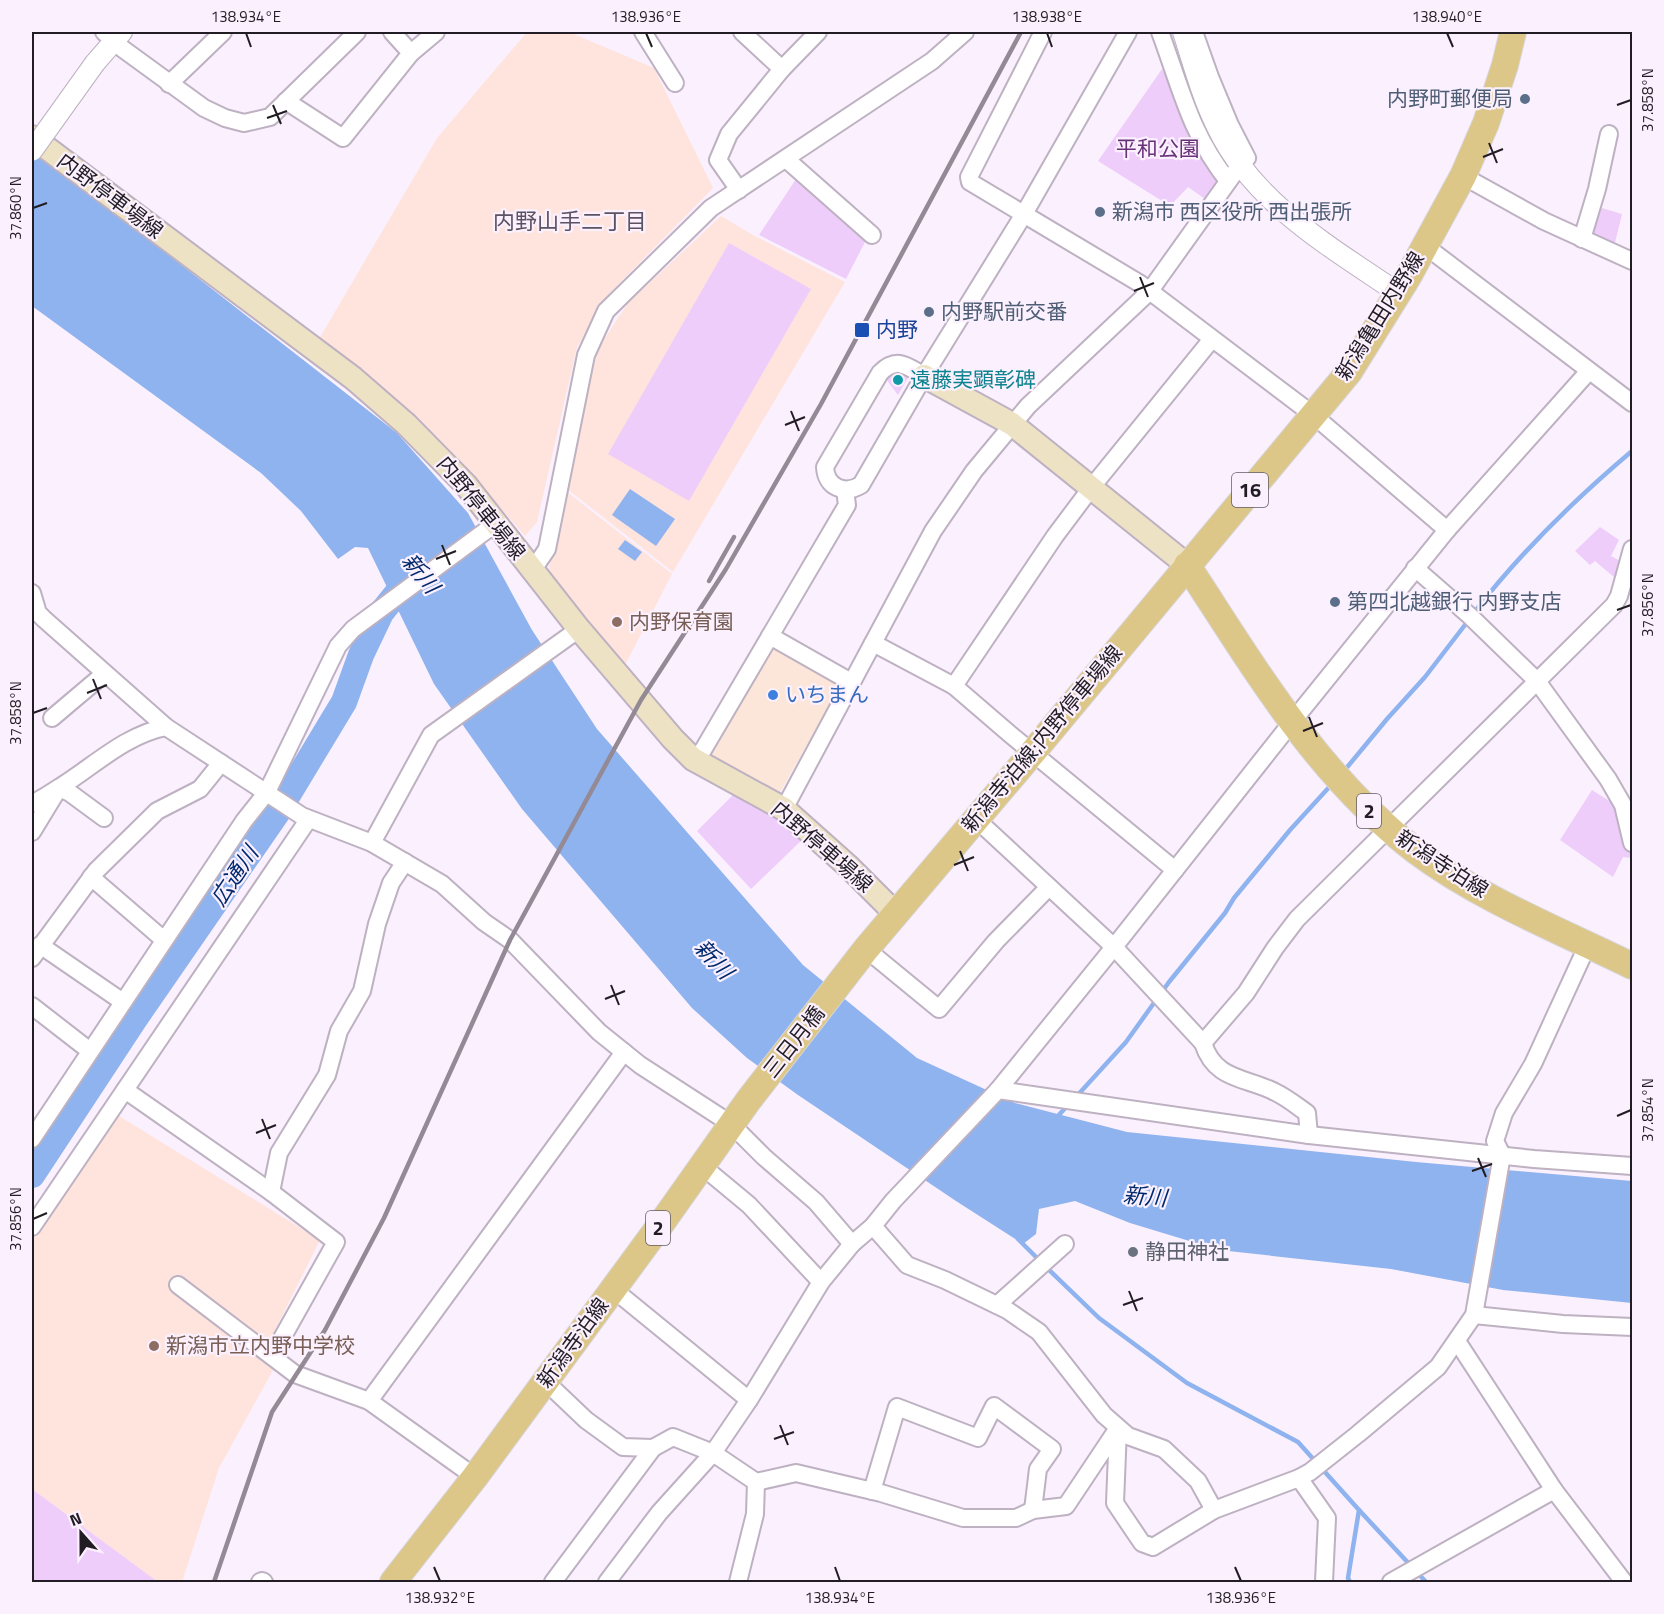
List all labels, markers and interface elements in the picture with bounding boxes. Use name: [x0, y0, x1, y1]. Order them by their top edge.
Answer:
text: 138.934°E: [211, 5, 281, 28]
text: 138.936°E: [611, 5, 681, 28]
text: 138.938°E: [1012, 5, 1082, 28]
text: 138.940°E: [1412, 5, 1482, 28]
text: 37.858°N: [1636, 68, 1659, 132]
place label: 内野町郵便局: [1387, 82, 1513, 114]
marker: 内野町郵便局: [1518, 92, 1532, 106]
park label: 平和公園: [1116, 132, 1200, 164]
street label: 内野停車場線: [51, 145, 171, 246]
text: 37.860°N: [4, 176, 27, 240]
place label: 新潟市 西区役所 西出張所: [1112, 195, 1352, 227]
district label: 内野山手二丁目: [493, 204, 647, 238]
marker: 新潟市 西区役所 西出張所: [1093, 205, 1107, 219]
street label: 新潟亀田内野線: [1327, 245, 1432, 386]
place label: 内野駅前交番: [941, 295, 1067, 327]
marker: 内野駅前交番: [922, 305, 936, 319]
place label: 内野: [876, 313, 918, 345]
marker: 内野: [853, 321, 871, 339]
place label: 遠藤実顕彰碑: [910, 363, 1036, 395]
marker: 遠藤実顕彰碑: [891, 373, 905, 387]
street label: 内野停車場線: [430, 448, 534, 566]
road number: 16: [1232, 473, 1268, 507]
water label: 新川: [394, 545, 449, 602]
text: 37.856°N: [1636, 573, 1659, 637]
place label: 第四北越銀行 内野支店: [1347, 585, 1562, 617]
marker: 第四北越銀行 内野支店: [1328, 595, 1342, 609]
place label: 内野保育園: [629, 605, 734, 637]
marker: 内野保育園: [610, 615, 624, 629]
street label: 新潟寺泊線;内野停車場線: [953, 638, 1129, 839]
place label: いちまん: [785, 678, 869, 710]
text: 37.858°N: [4, 681, 27, 745]
marker: いちまん: [766, 688, 780, 702]
street label: 内野停車場線: [765, 793, 881, 900]
road number: 2: [1357, 794, 1381, 828]
street label: 新潟寺泊線: [1390, 821, 1495, 905]
water label: 広通川: [201, 837, 268, 913]
water label: 新川: [687, 931, 743, 988]
street label: 三日月橋: [755, 998, 832, 1084]
text: 37.854°N: [1636, 1078, 1659, 1142]
water label: 新川: [1122, 1177, 1170, 1215]
text: 37.856°N: [4, 1187, 27, 1251]
road number: 2: [646, 1211, 670, 1245]
place label: 静田神社: [1145, 1235, 1229, 1267]
marker: 静田神社: [1126, 1245, 1140, 1259]
street label: 新潟寺泊線: [528, 1291, 616, 1394]
place label: 新潟市立内野中学校: [166, 1329, 355, 1361]
marker: 新潟市立内野中学校: [147, 1339, 161, 1353]
north arrow: [51, 1503, 111, 1563]
text: N: [66, 1506, 85, 1532]
text: 138.932°E: [405, 1586, 475, 1609]
text: 138.934°E: [805, 1586, 875, 1609]
text: 138.936°E: [1206, 1586, 1276, 1609]

